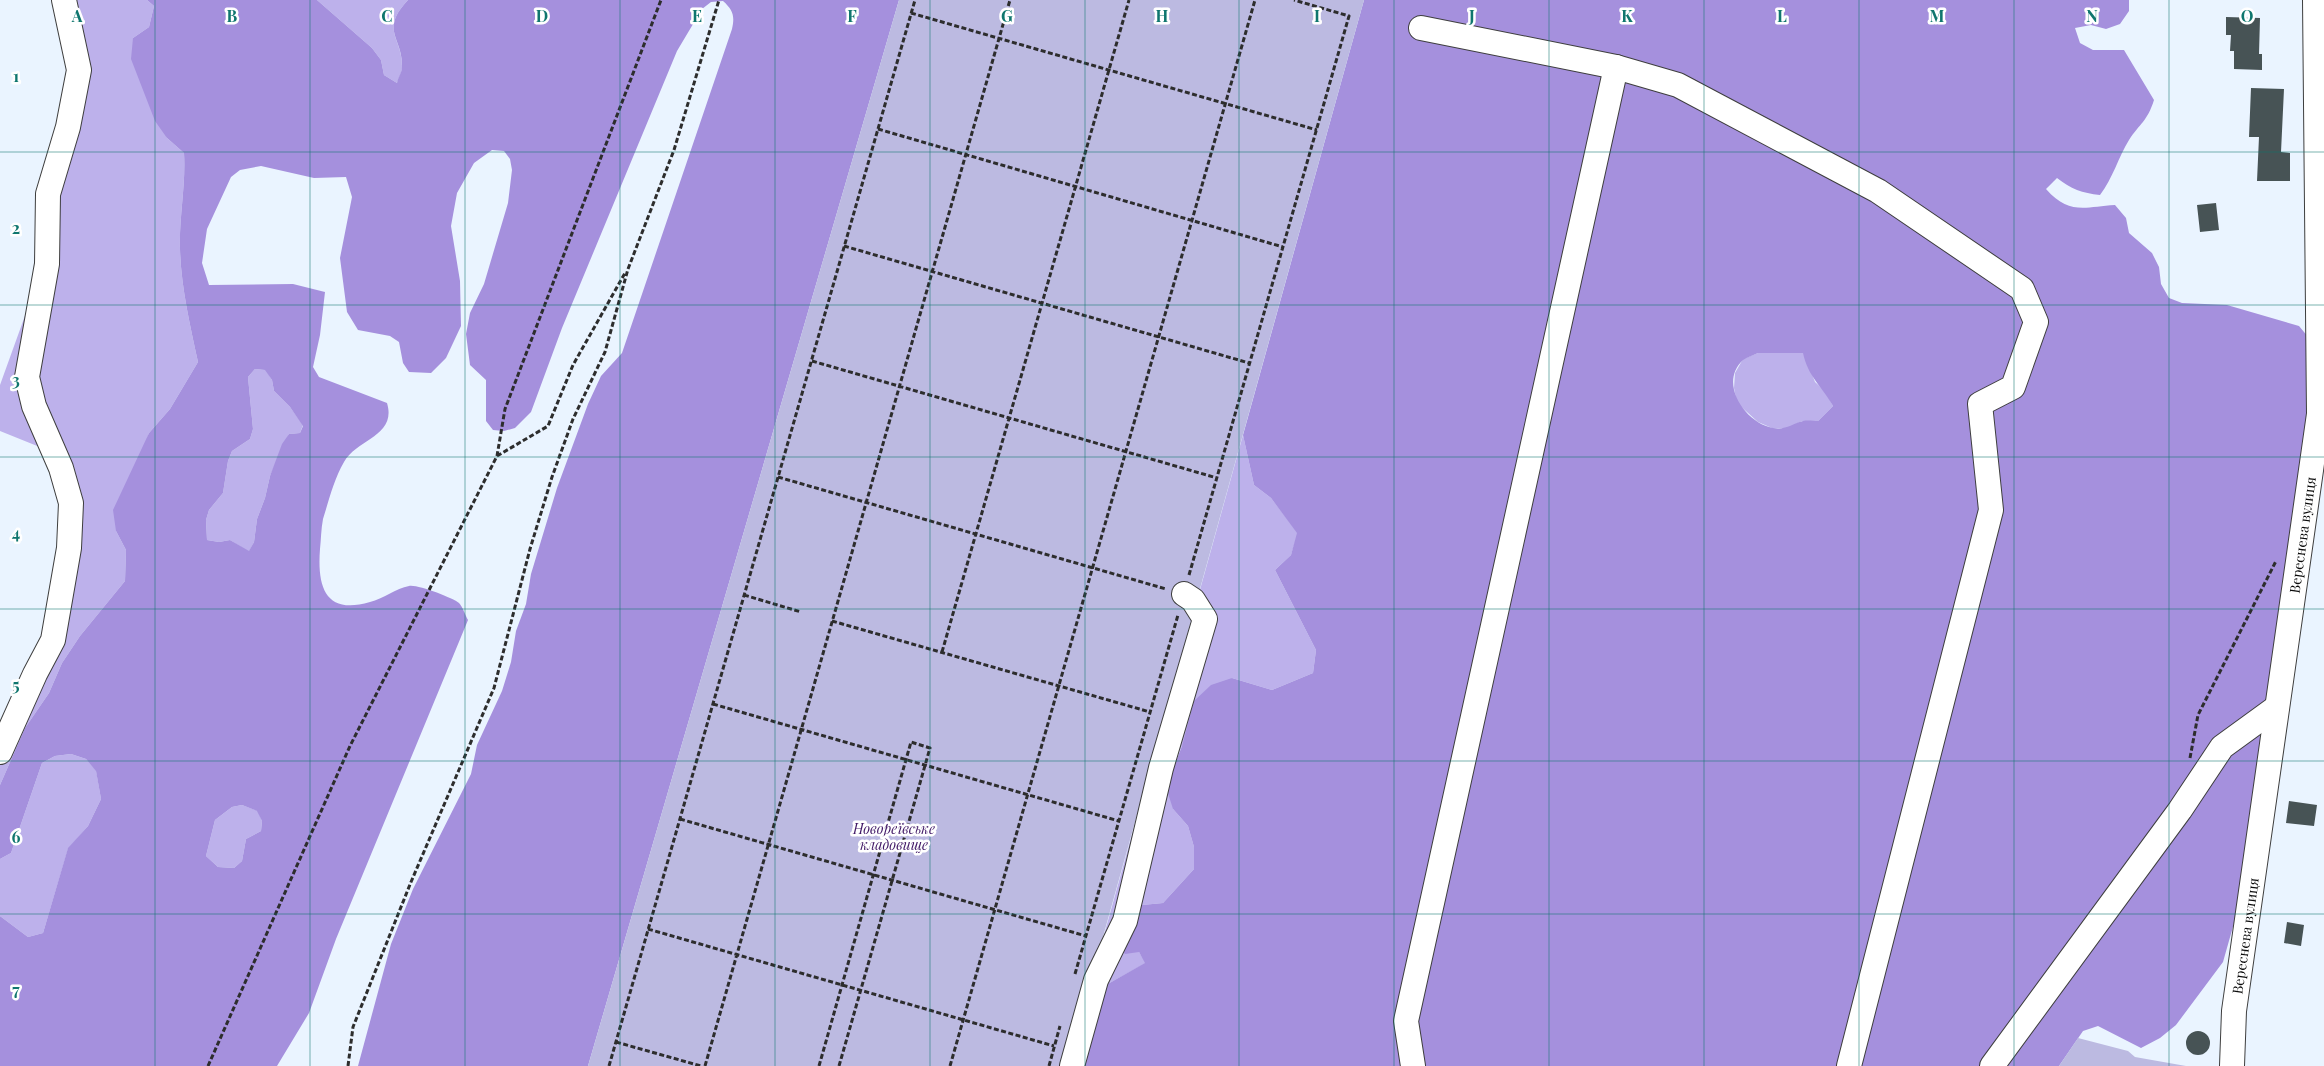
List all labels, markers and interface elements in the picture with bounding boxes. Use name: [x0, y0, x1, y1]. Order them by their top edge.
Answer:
text: A: [71, 5, 83, 26]
text: B: [227, 5, 238, 26]
text: C: [381, 5, 393, 26]
text: D: [536, 5, 548, 26]
text: E: [692, 5, 702, 26]
text: F: [847, 5, 857, 26]
text: G: [1001, 5, 1013, 26]
text: H: [1156, 5, 1169, 26]
text: I: [1314, 5, 1320, 26]
text: J: [1468, 5, 1475, 26]
text: K: [1621, 5, 1633, 26]
text: L: [1777, 5, 1787, 26]
text: M: [1930, 5, 1945, 26]
text: N: [2086, 5, 2098, 26]
text: O: [2241, 5, 2253, 26]
text: 1: [13, 65, 19, 86]
text: 2: [12, 217, 20, 238]
text: 3: [12, 369, 20, 390]
street label: Вереснева вулиця: [2284, 475, 2320, 594]
text: 4: [12, 522, 20, 543]
text: 5: [12, 674, 20, 695]
park label: Новореївське кладовище: [852, 819, 935, 854]
text: 6: [12, 826, 21, 847]
street label: Вереснева вулиця: [2227, 876, 2262, 995]
text: 7: [12, 979, 20, 1000]

